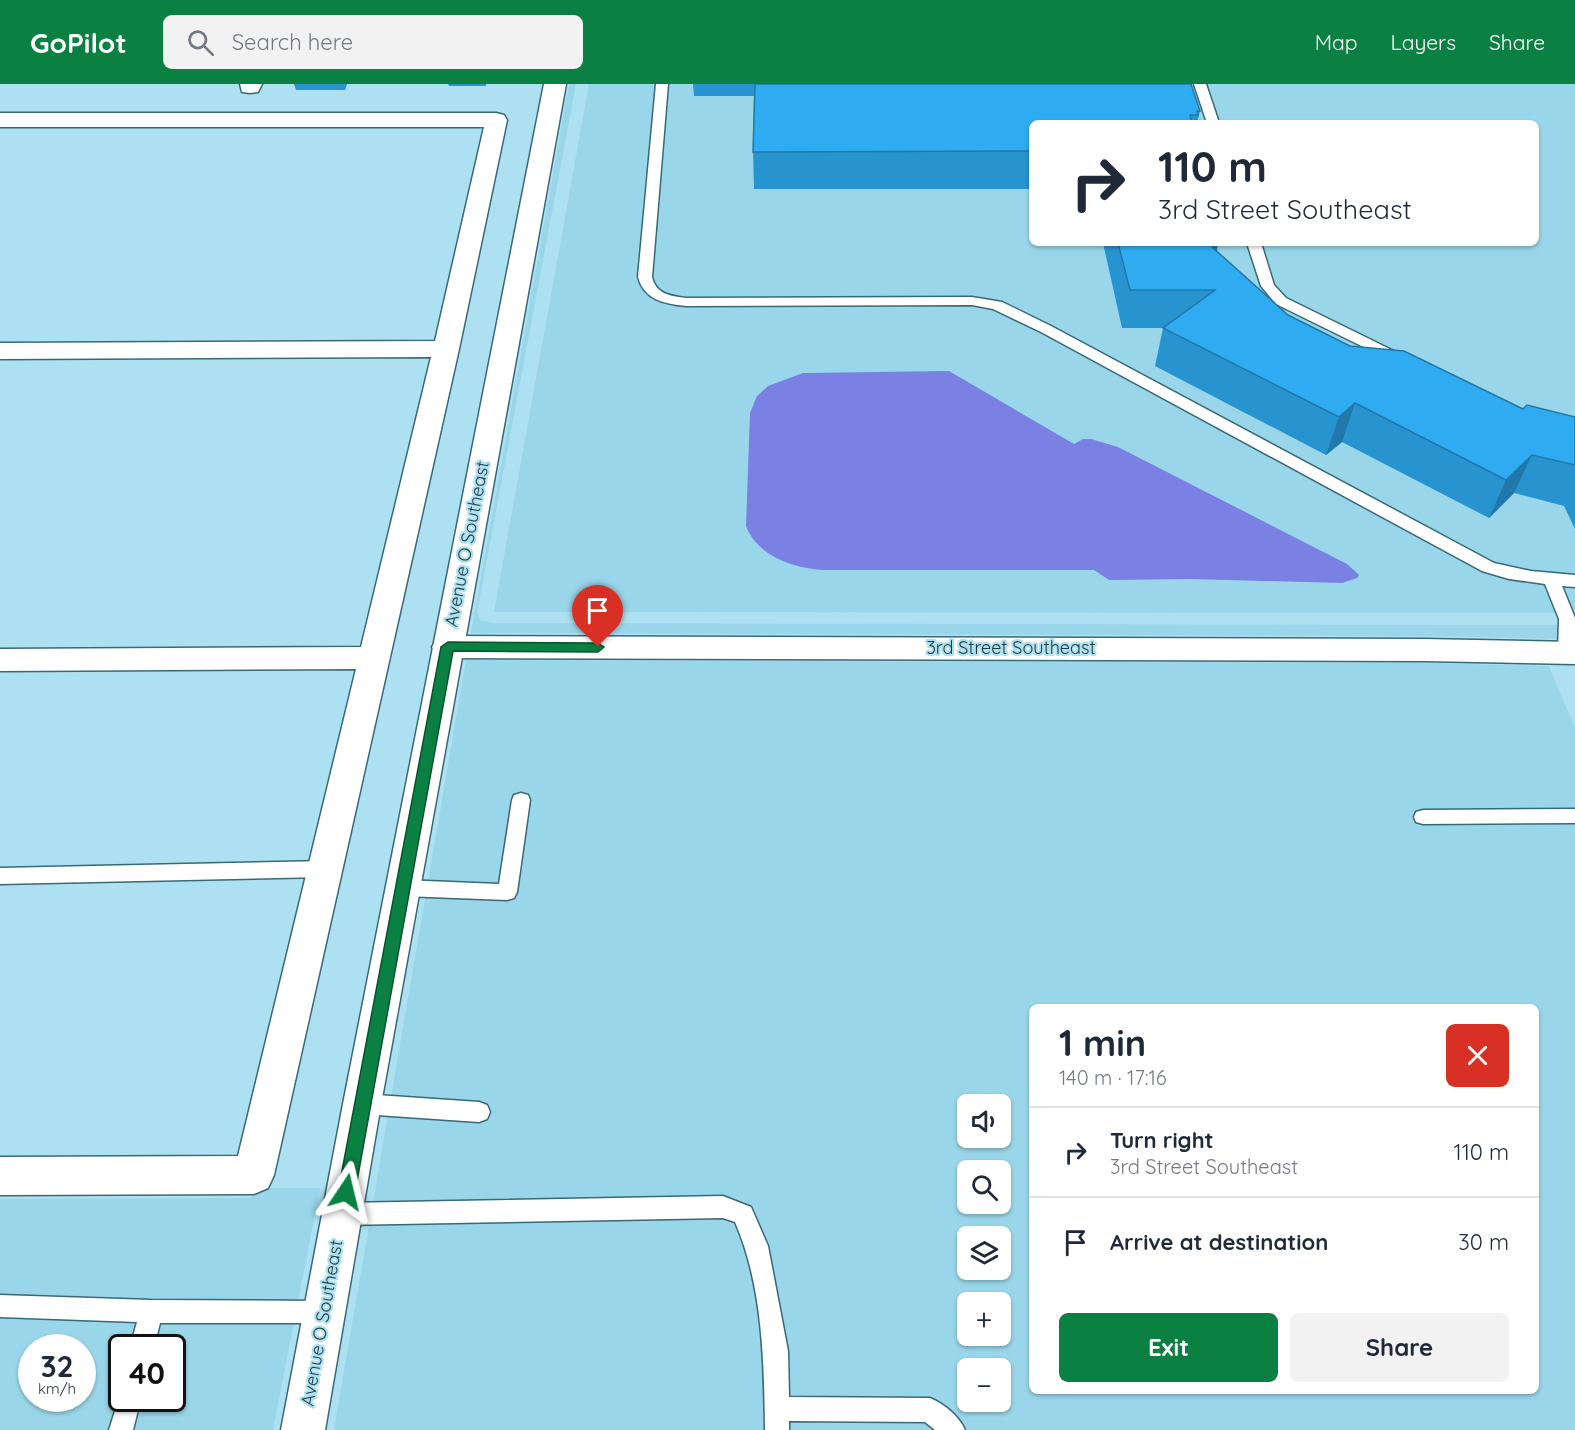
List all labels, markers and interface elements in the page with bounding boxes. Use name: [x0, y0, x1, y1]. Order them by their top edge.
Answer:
search box: [163, 15, 583, 69]
text: GoPilot: [30, 25, 127, 60]
icon: search: [184, 26, 217, 59]
text: Search here: [232, 28, 353, 56]
text: Map: [1315, 29, 1358, 55]
text: Layers: [1391, 29, 1456, 55]
text: Share: [1489, 29, 1545, 55]
text: 110 m: [1158, 140, 1267, 193]
icon: right: [1059, 144, 1137, 222]
text: 3rd Street Southeast: [1158, 192, 1412, 226]
street label: Avenue O Southeast: [439, 459, 494, 629]
pin: [572, 585, 623, 647]
icon: arrive: [581, 594, 614, 627]
street label: 3rd Street Southeast: [926, 636, 1096, 659]
text: 1 min: [1059, 1020, 1146, 1065]
button: close: [1446, 1024, 1509, 1087]
text: 140 m · 17:16: [1059, 1065, 1167, 1090]
map controls: [957, 1094, 1011, 1412]
button: sound: [957, 1094, 1011, 1148]
text: Turn right: [1110, 1126, 1214, 1154]
icon: right: [1059, 1136, 1092, 1169]
text: 110 m: [1454, 1138, 1509, 1166]
text: 3rd Street Southeast: [1110, 1154, 1298, 1179]
position arrow: [314, 1160, 378, 1224]
button: search: [957, 1160, 1011, 1214]
button: layers: [957, 1226, 1011, 1280]
icon: arrive: [1059, 1226, 1092, 1259]
text: Arrive at destination: [1110, 1228, 1328, 1256]
text: 30 m: [1458, 1228, 1509, 1256]
street label: Avenue O Southeast: [296, 1238, 347, 1408]
button: +: [957, 1292, 1011, 1346]
button: Exit: [1059, 1313, 1278, 1382]
button: Share: [1290, 1313, 1509, 1382]
speed limit sign: 40: [108, 1334, 186, 1412]
text: 32: [40, 1347, 74, 1385]
button: −: [957, 1358, 1011, 1412]
text: km/h: [38, 1379, 76, 1398]

